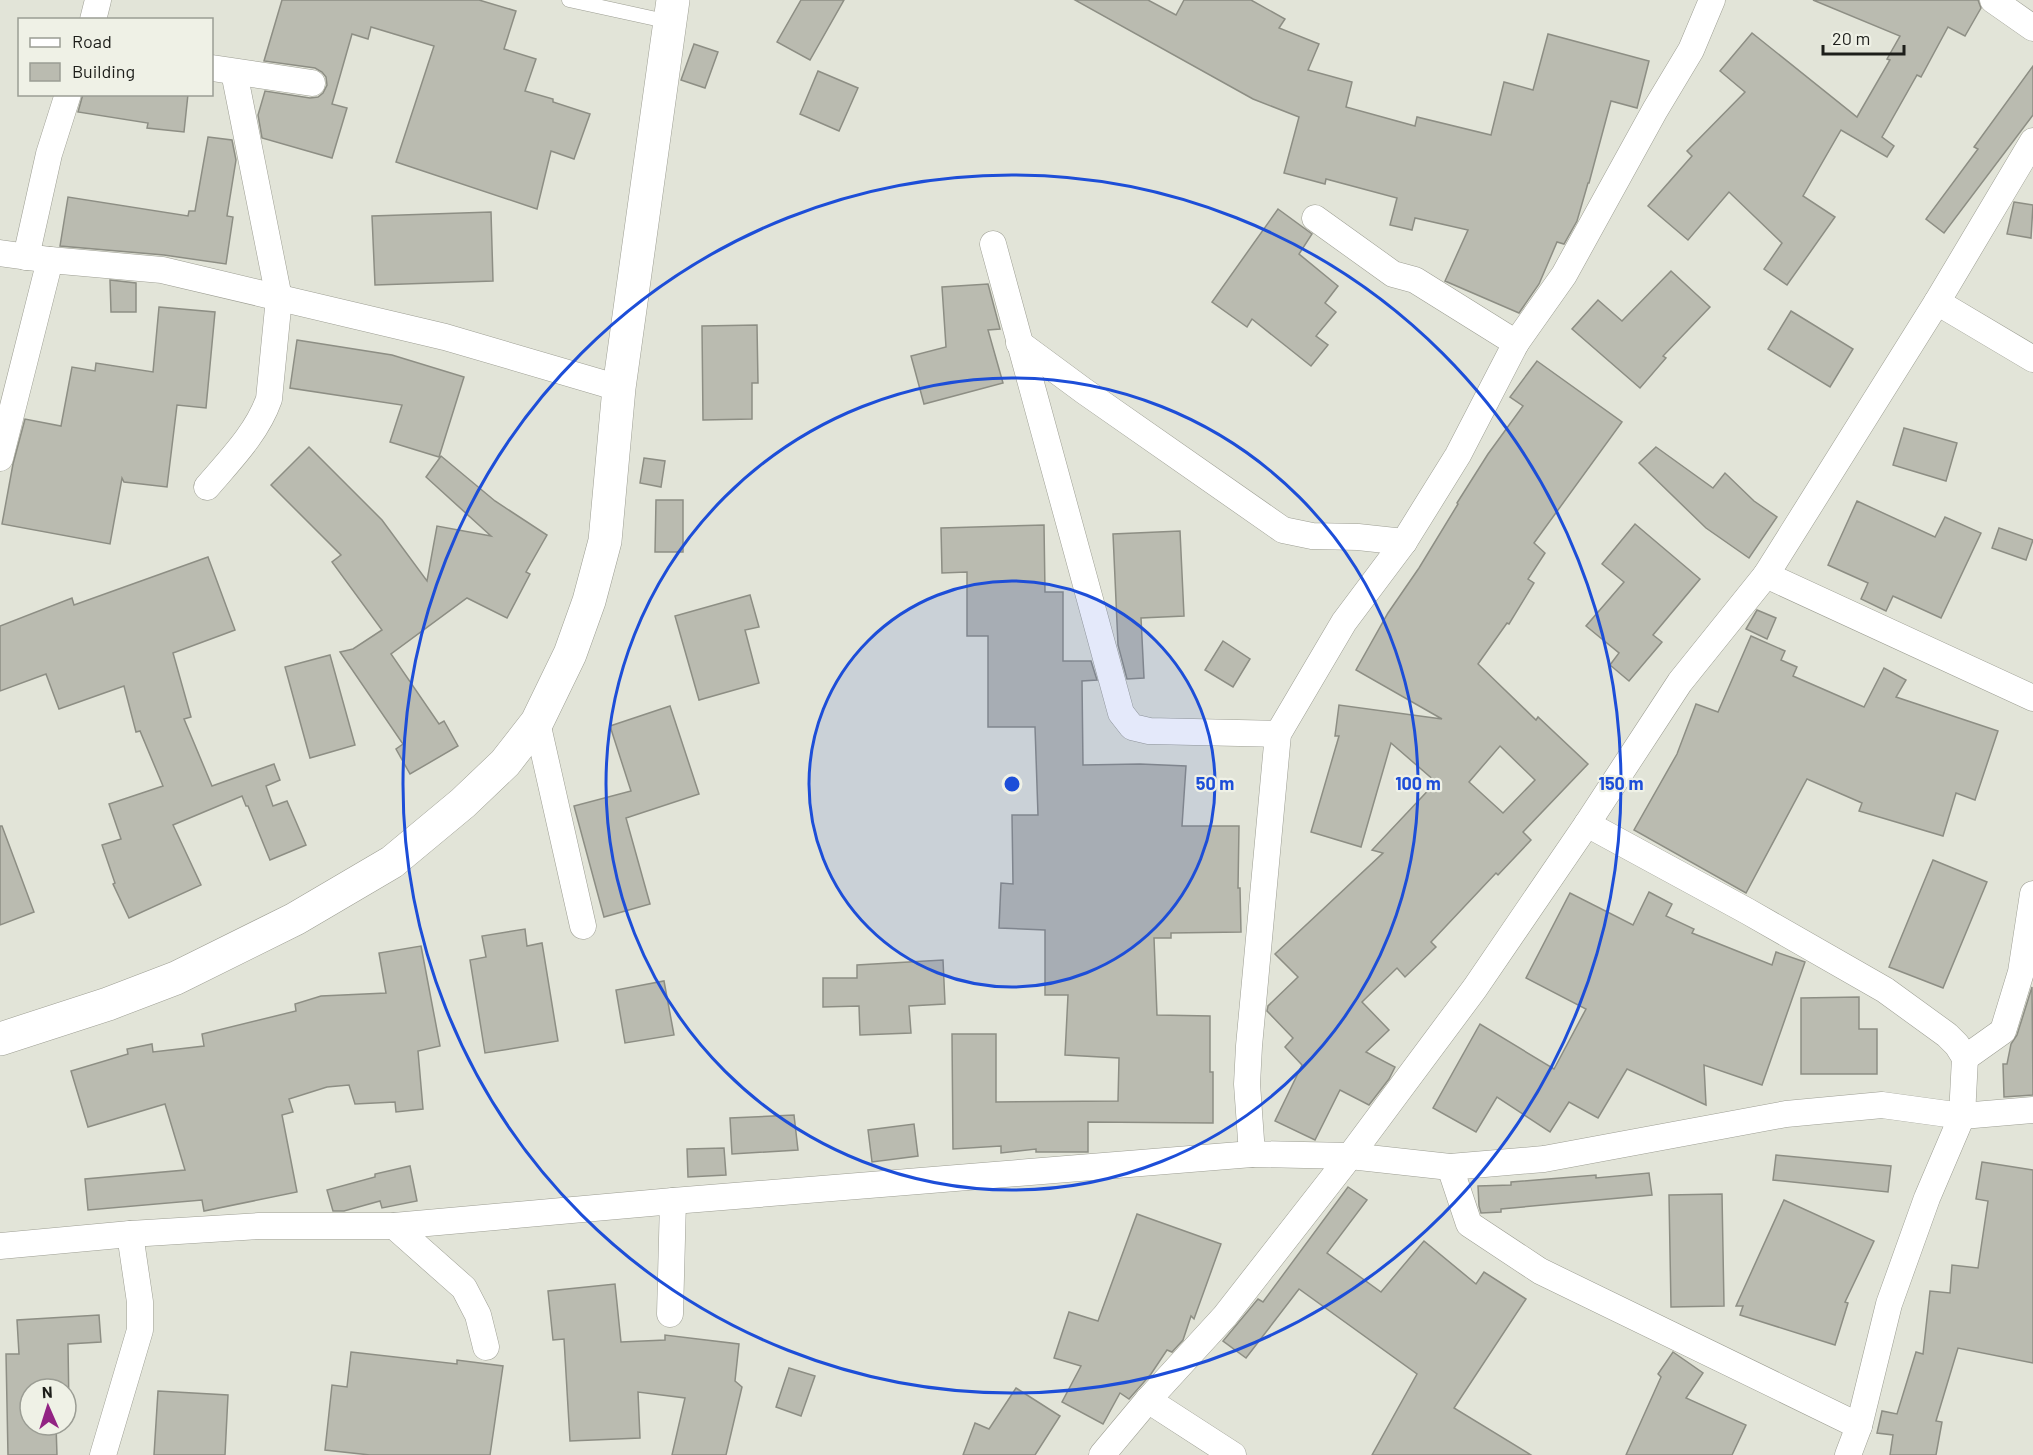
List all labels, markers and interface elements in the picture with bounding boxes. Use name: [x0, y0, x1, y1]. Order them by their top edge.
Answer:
legend: [18, 18, 213, 96]
scale bar: [1823, 18, 1904, 56]
text: 20 m: [1832, 27, 1870, 49]
text: Road: [72, 30, 112, 52]
text: Building: [72, 60, 135, 82]
text: 50 m: [1196, 772, 1234, 794]
text: 100 m: [1395, 772, 1441, 794]
text: 150 m: [1599, 772, 1643, 794]
centre of rings: [1002, 774, 1022, 794]
north arrow: [18, 1377, 78, 1437]
text: N: [41, 1382, 53, 1401]

